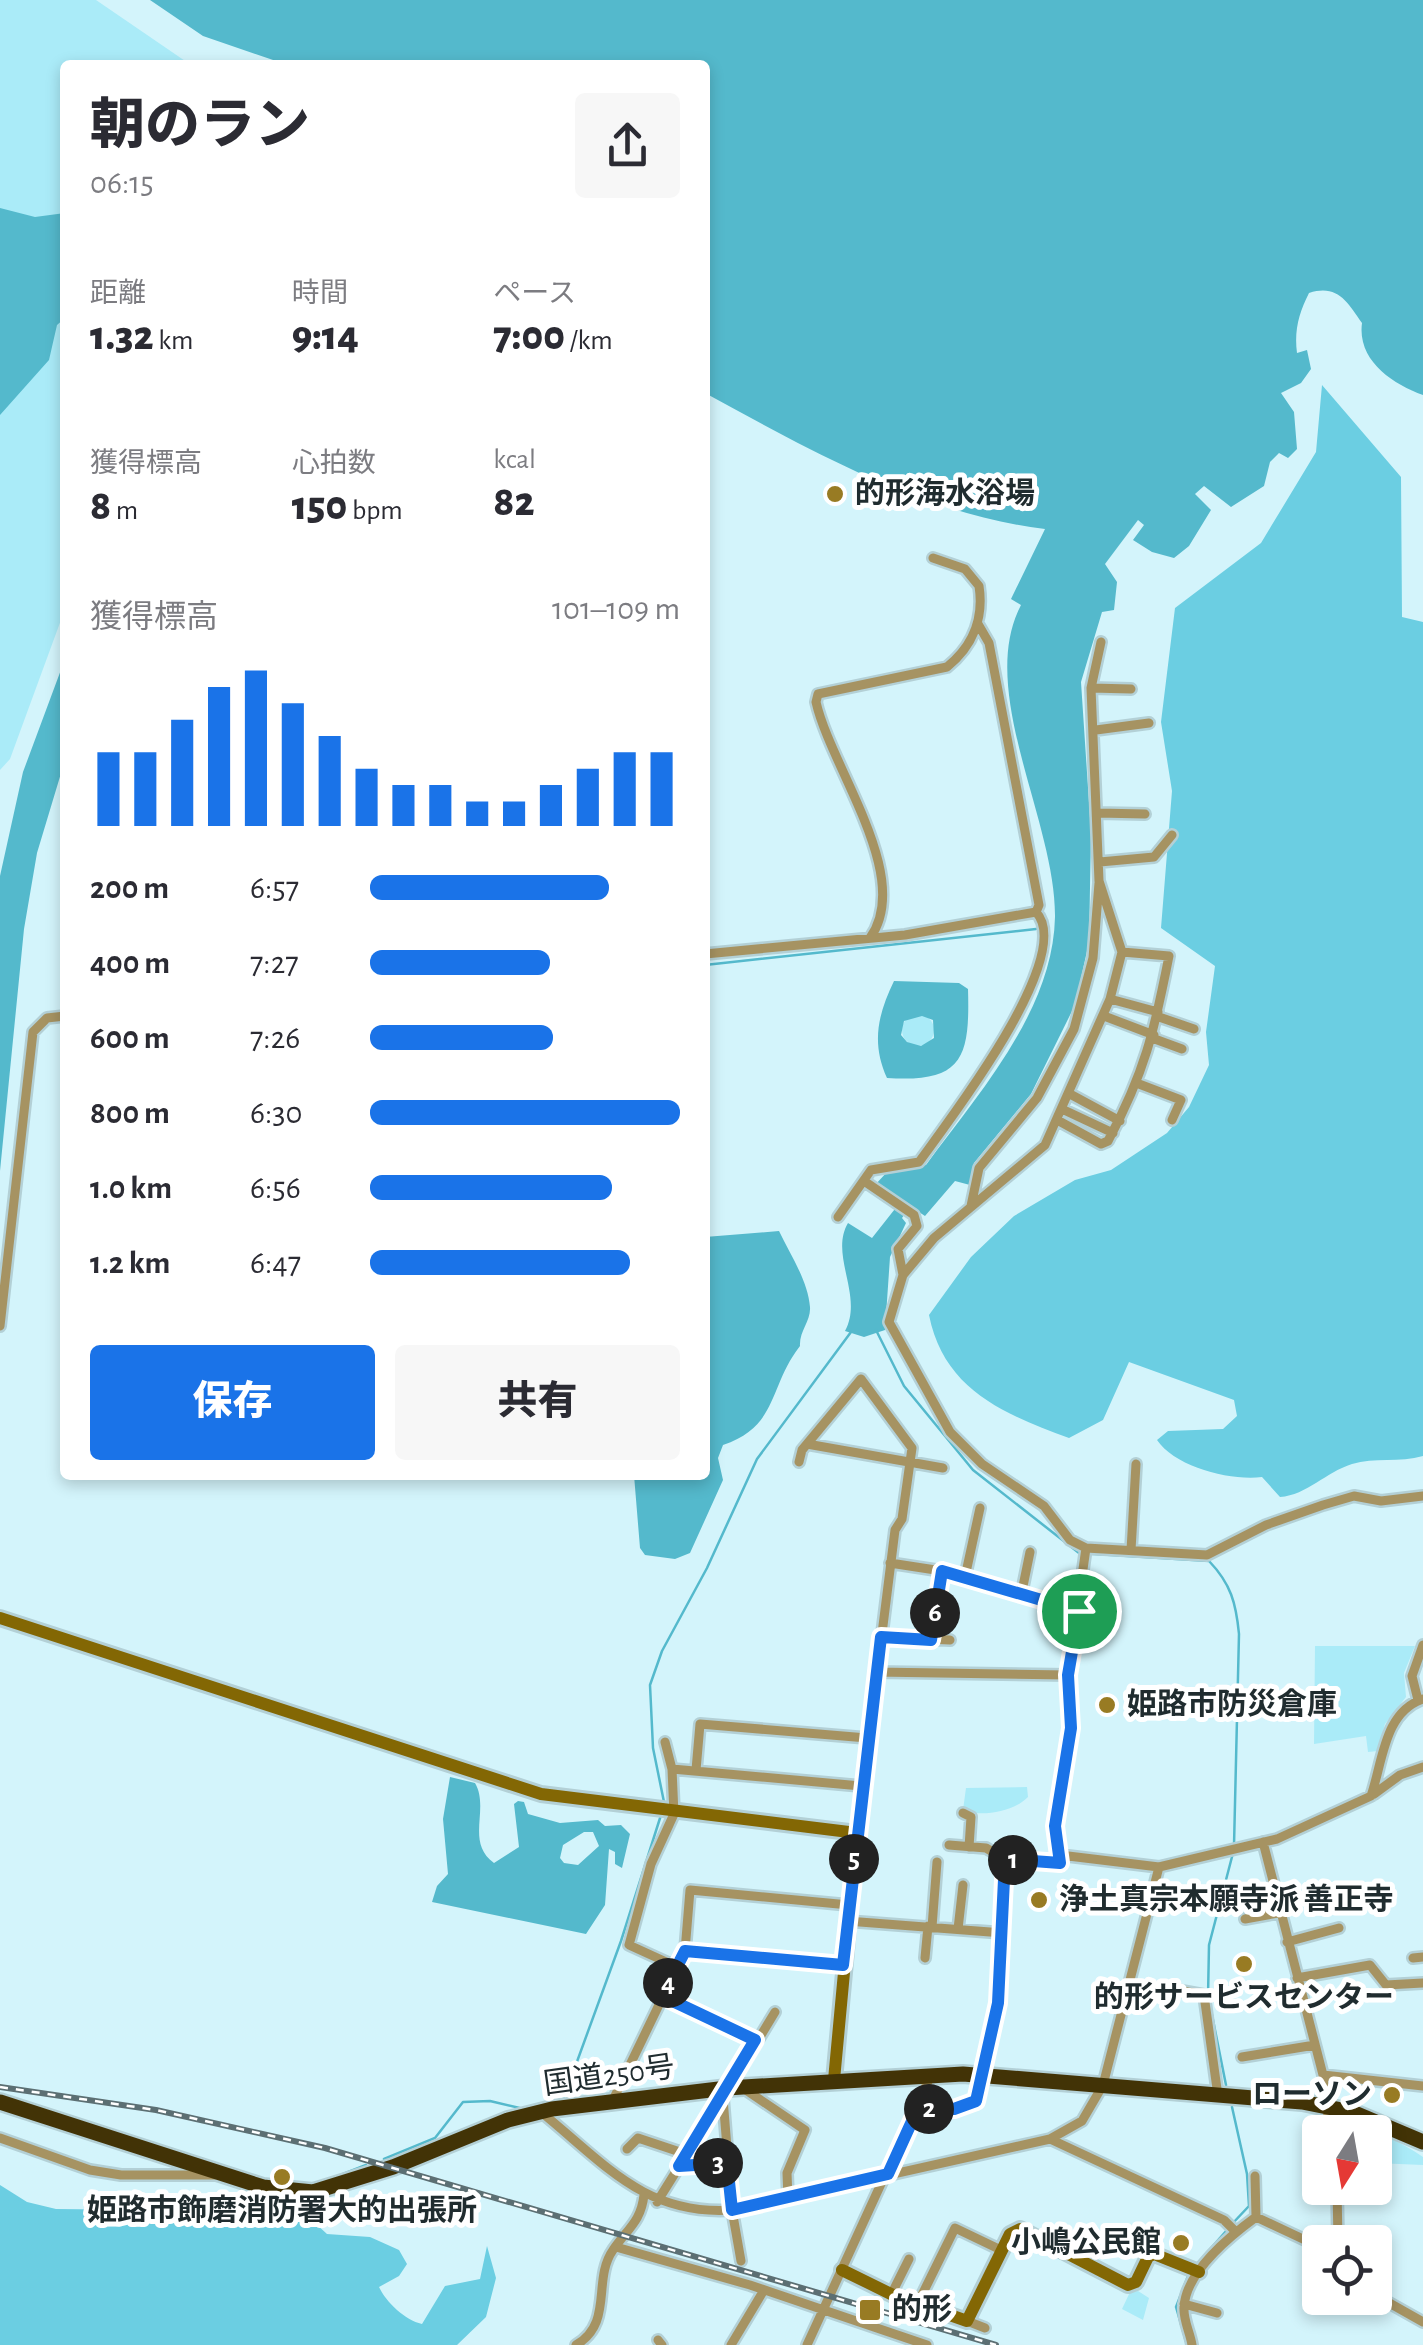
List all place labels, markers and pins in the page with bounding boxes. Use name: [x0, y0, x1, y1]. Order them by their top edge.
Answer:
place label: 的形海水浴場: [855, 477, 1035, 509]
marker: 的形海水浴場: [824, 483, 846, 505]
pin: [1037, 1569, 1122, 1654]
pin: 6: [910, 1588, 960, 1638]
place label: 姫路市防災倉庫: [1127, 1688, 1337, 1720]
marker: 姫路市防災倉庫: [1096, 1694, 1118, 1716]
pin: 5: [829, 1834, 879, 1884]
pin: 1: [988, 1835, 1038, 1885]
place label: 浄土真宗本願寺派 善正寺: [1059, 1883, 1394, 1915]
marker: 浄土真宗本願寺派 善正寺: [1028, 1889, 1050, 1911]
marker: 的形サービスセンター: [1233, 1953, 1255, 1975]
pin: 4: [643, 1958, 693, 2008]
place label: 的形サービスセンター: [1094, 1981, 1394, 2013]
place label: ローソン: [1252, 2080, 1372, 2110]
pin: 2: [904, 2084, 954, 2134]
marker: ローソン: [1381, 2084, 1403, 2106]
pin: 3: [693, 2138, 743, 2188]
marker: 姫路市飾磨消防署大的出張所: [271, 2166, 293, 2188]
place label: 姫路市飾磨消防署大的出張所: [87, 2194, 477, 2226]
place label: 小嶋公民館: [1011, 2226, 1161, 2258]
marker: 小嶋公民館: [1170, 2232, 1192, 2254]
place label: 的形: [892, 2293, 952, 2325]
marker: 的形: [857, 2297, 883, 2323]

